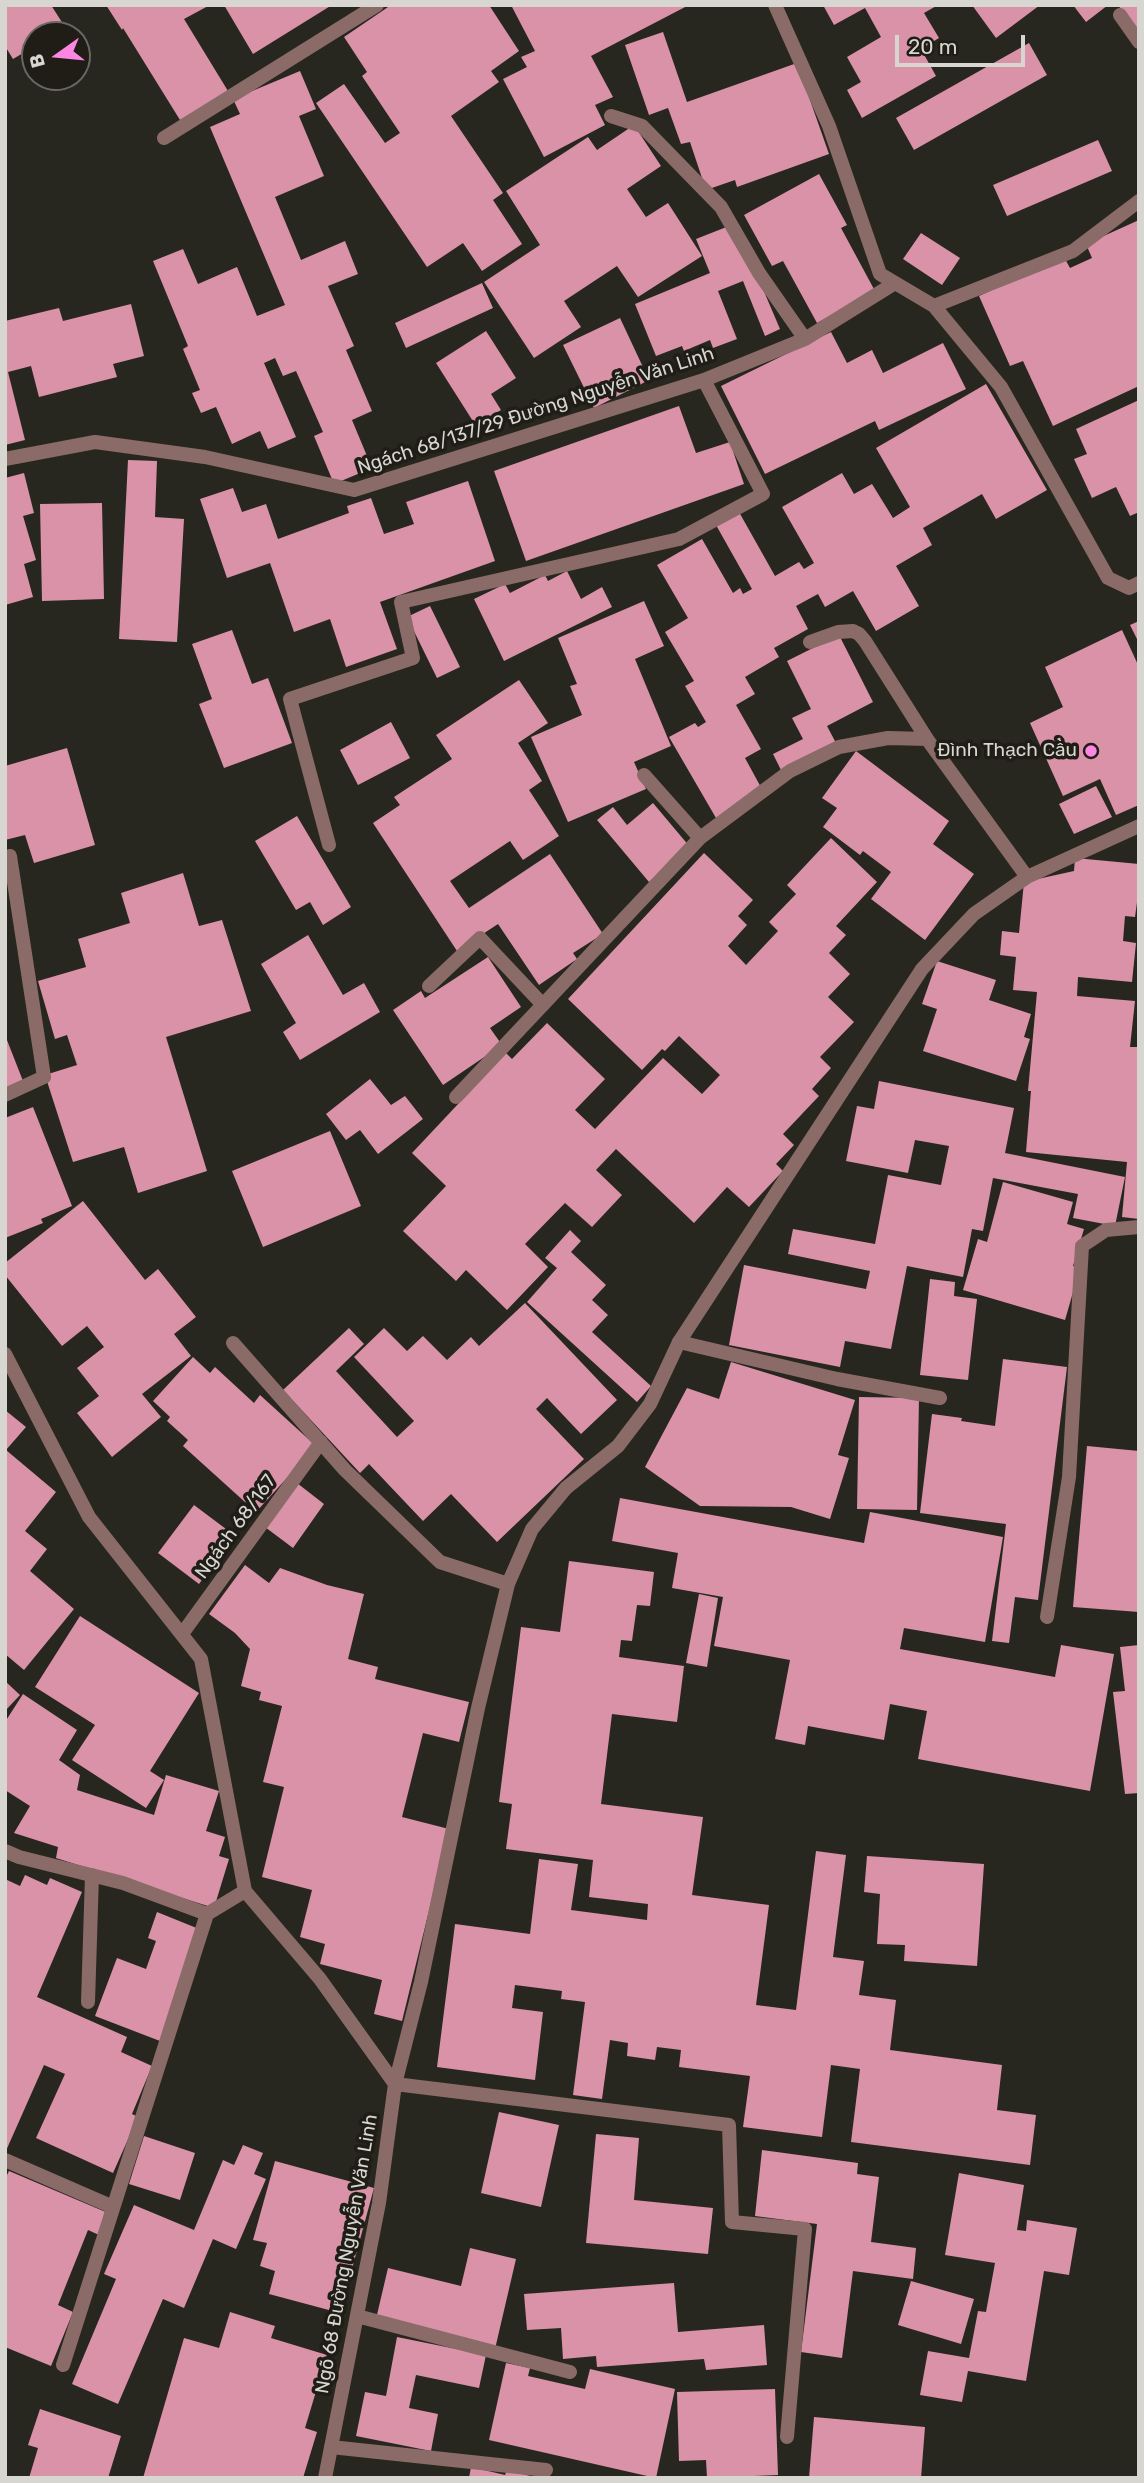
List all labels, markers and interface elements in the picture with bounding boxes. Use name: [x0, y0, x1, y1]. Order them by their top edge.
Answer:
north arrow: [21, 21, 91, 91]
scale bar: [899, 21, 1028, 65]
text: 20 m: [908, 34, 957, 59]
text: B: [24, 52, 50, 70]
street label: Ngách 68/137/29 Đường Nguyễn Văn Linh: [355, 342, 717, 480]
place label: Đình Thạch Cầu: [937, 740, 1077, 762]
marker: Đình Thạch Cầu: [1083, 743, 1099, 759]
street label: Ngách 68/167: [191, 1471, 281, 1583]
street label: Ngõ 68 Đường Nguyễn Văn Linh: [311, 2112, 383, 2396]

